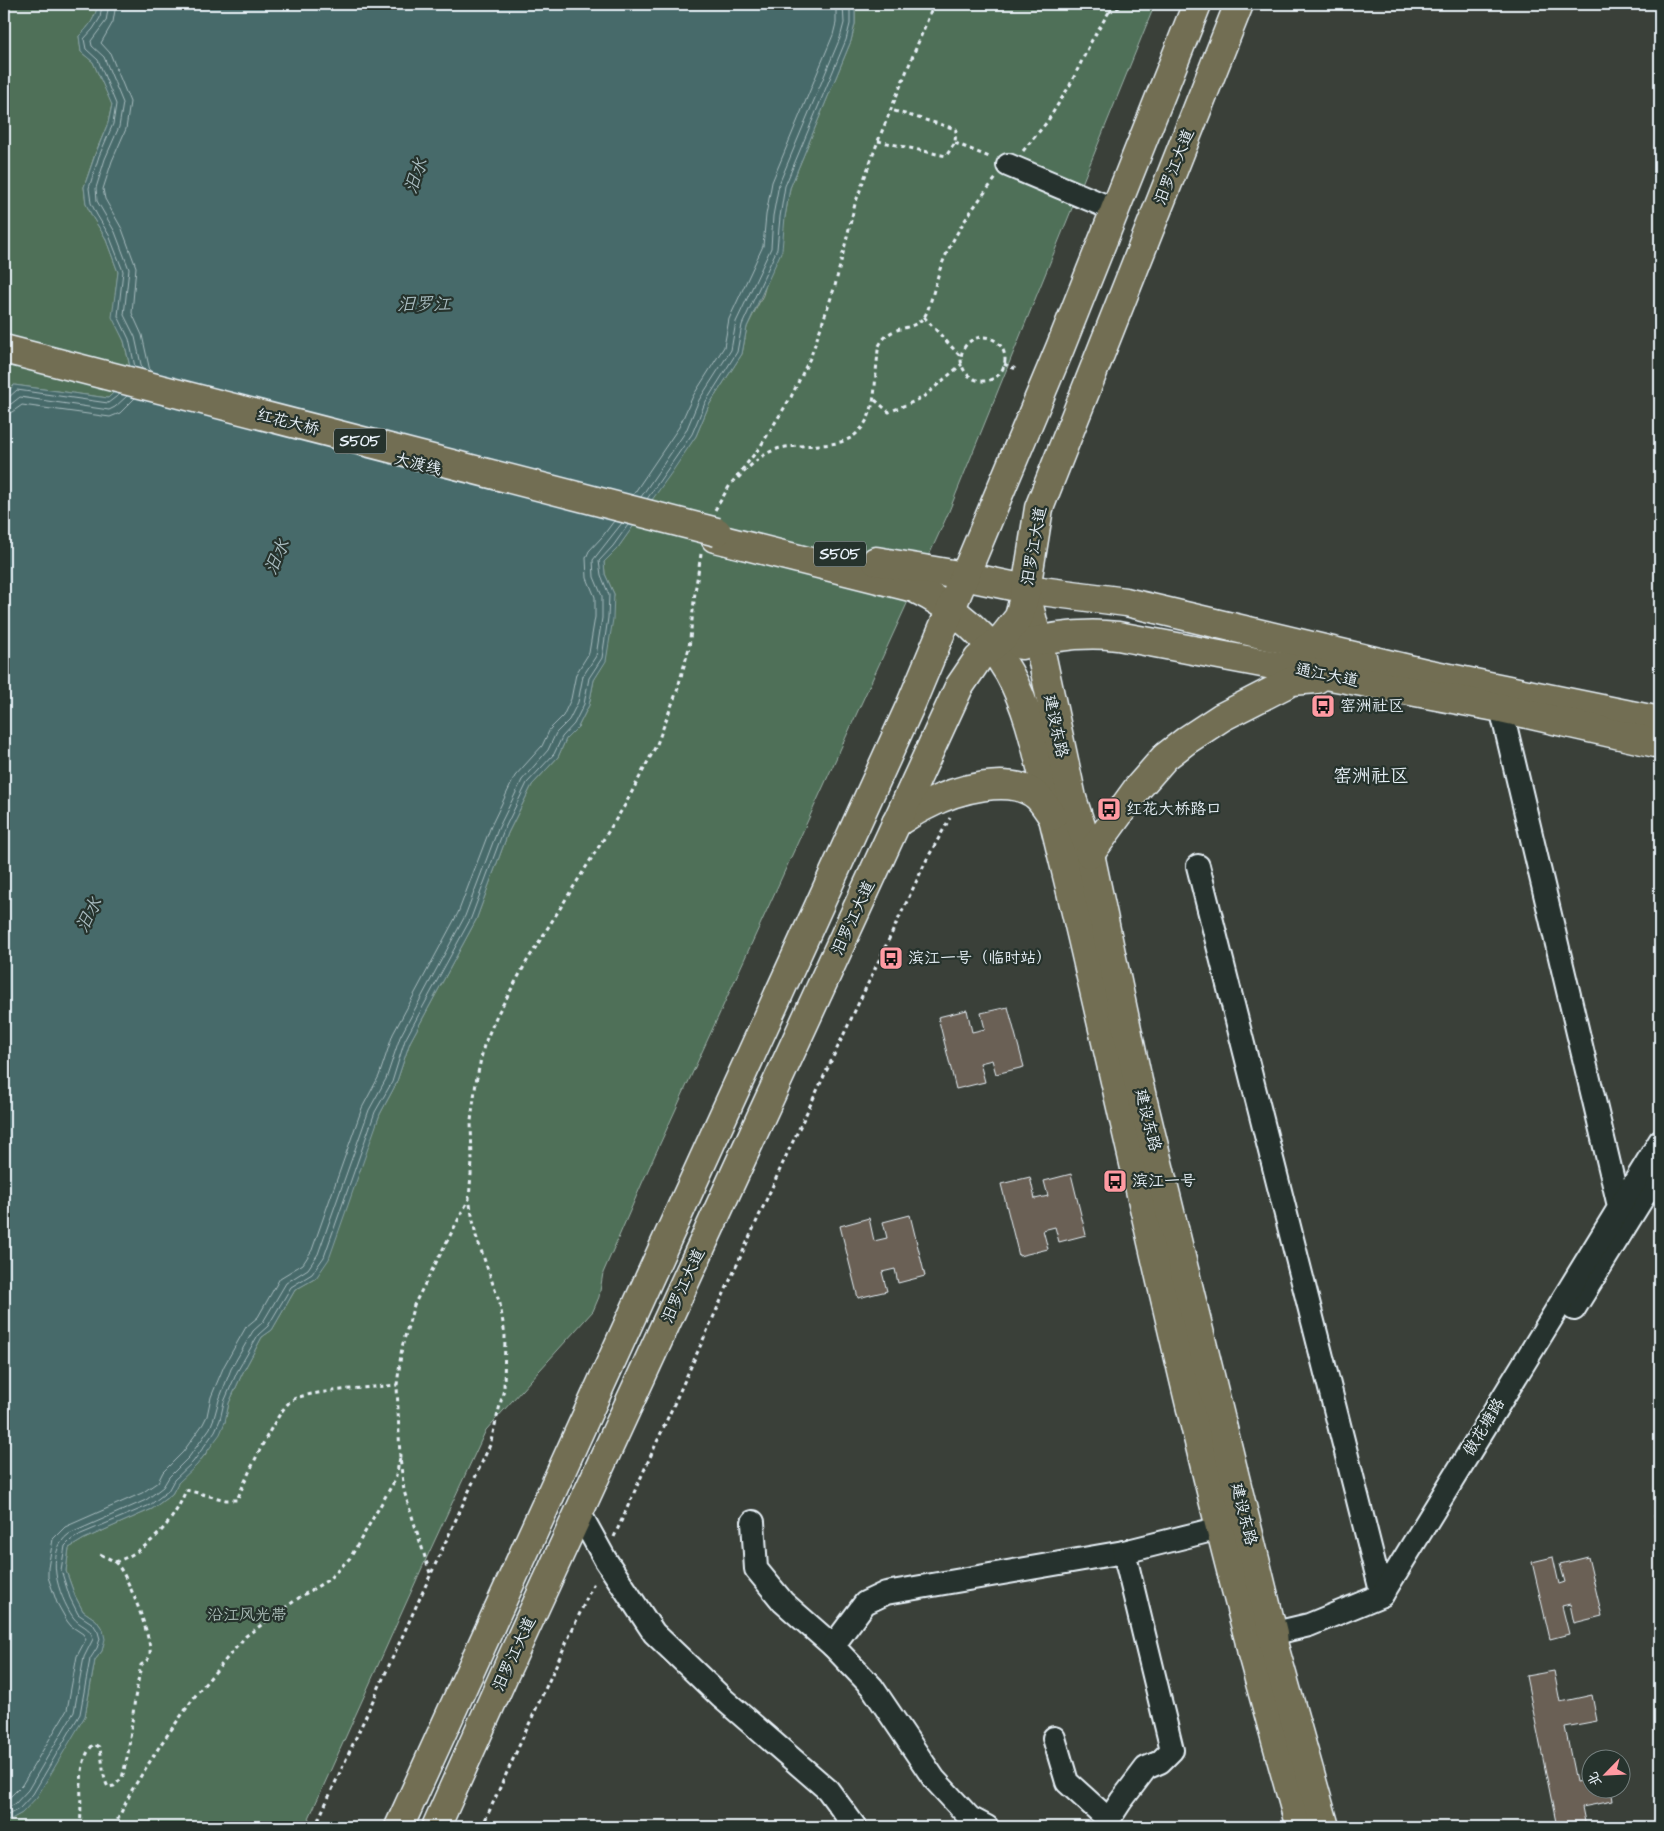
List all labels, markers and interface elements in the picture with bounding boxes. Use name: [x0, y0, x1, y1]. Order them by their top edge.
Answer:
street label: 汨罗江大道: [1149, 126, 1199, 208]
water label: 汨水: [398, 154, 434, 197]
water label: 汨罗江: [397, 292, 452, 317]
street label: 红花大桥: [254, 404, 322, 440]
road number: S505: [334, 428, 386, 454]
street label: 大渡线: [392, 448, 444, 480]
street label: 汨罗江大道: [1016, 505, 1052, 587]
water label: 汨水: [258, 534, 296, 579]
road number: S505: [814, 542, 866, 566]
street label: 通江大道: [1293, 658, 1361, 692]
street label: 建设东路: [1039, 692, 1073, 760]
bus stop icon: 窑洲社区: [1310, 693, 1336, 719]
place label: 窑洲社区: [1340, 695, 1404, 717]
district label: 窑洲社区: [1333, 763, 1409, 790]
bus stop icon: 红花大桥路口: [1096, 796, 1122, 822]
place label: 红花大桥路口: [1126, 798, 1222, 820]
street label: 汨罗江大道: [826, 877, 880, 959]
water label: 汨水: [70, 892, 109, 937]
bus stop icon: 滨江一号（临时站）: [878, 945, 904, 971]
place label: 滨江一号（临时站）: [908, 947, 1052, 969]
street label: 建设东路: [1130, 1086, 1166, 1154]
bus stop icon: 滨江一号: [1102, 1168, 1128, 1194]
place label: 滨江一号: [1132, 1170, 1196, 1192]
street label: 汨罗江大道: [656, 1245, 710, 1327]
street label: 傲花塘路: [1458, 1394, 1510, 1460]
street label: 建设东路: [1226, 1480, 1262, 1548]
park label: 沿江风光带: [207, 1604, 287, 1626]
street label: 汨罗江大道: [487, 1613, 541, 1695]
north arrow: [1582, 1748, 1632, 1798]
text: 北: [1583, 1768, 1607, 1789]

